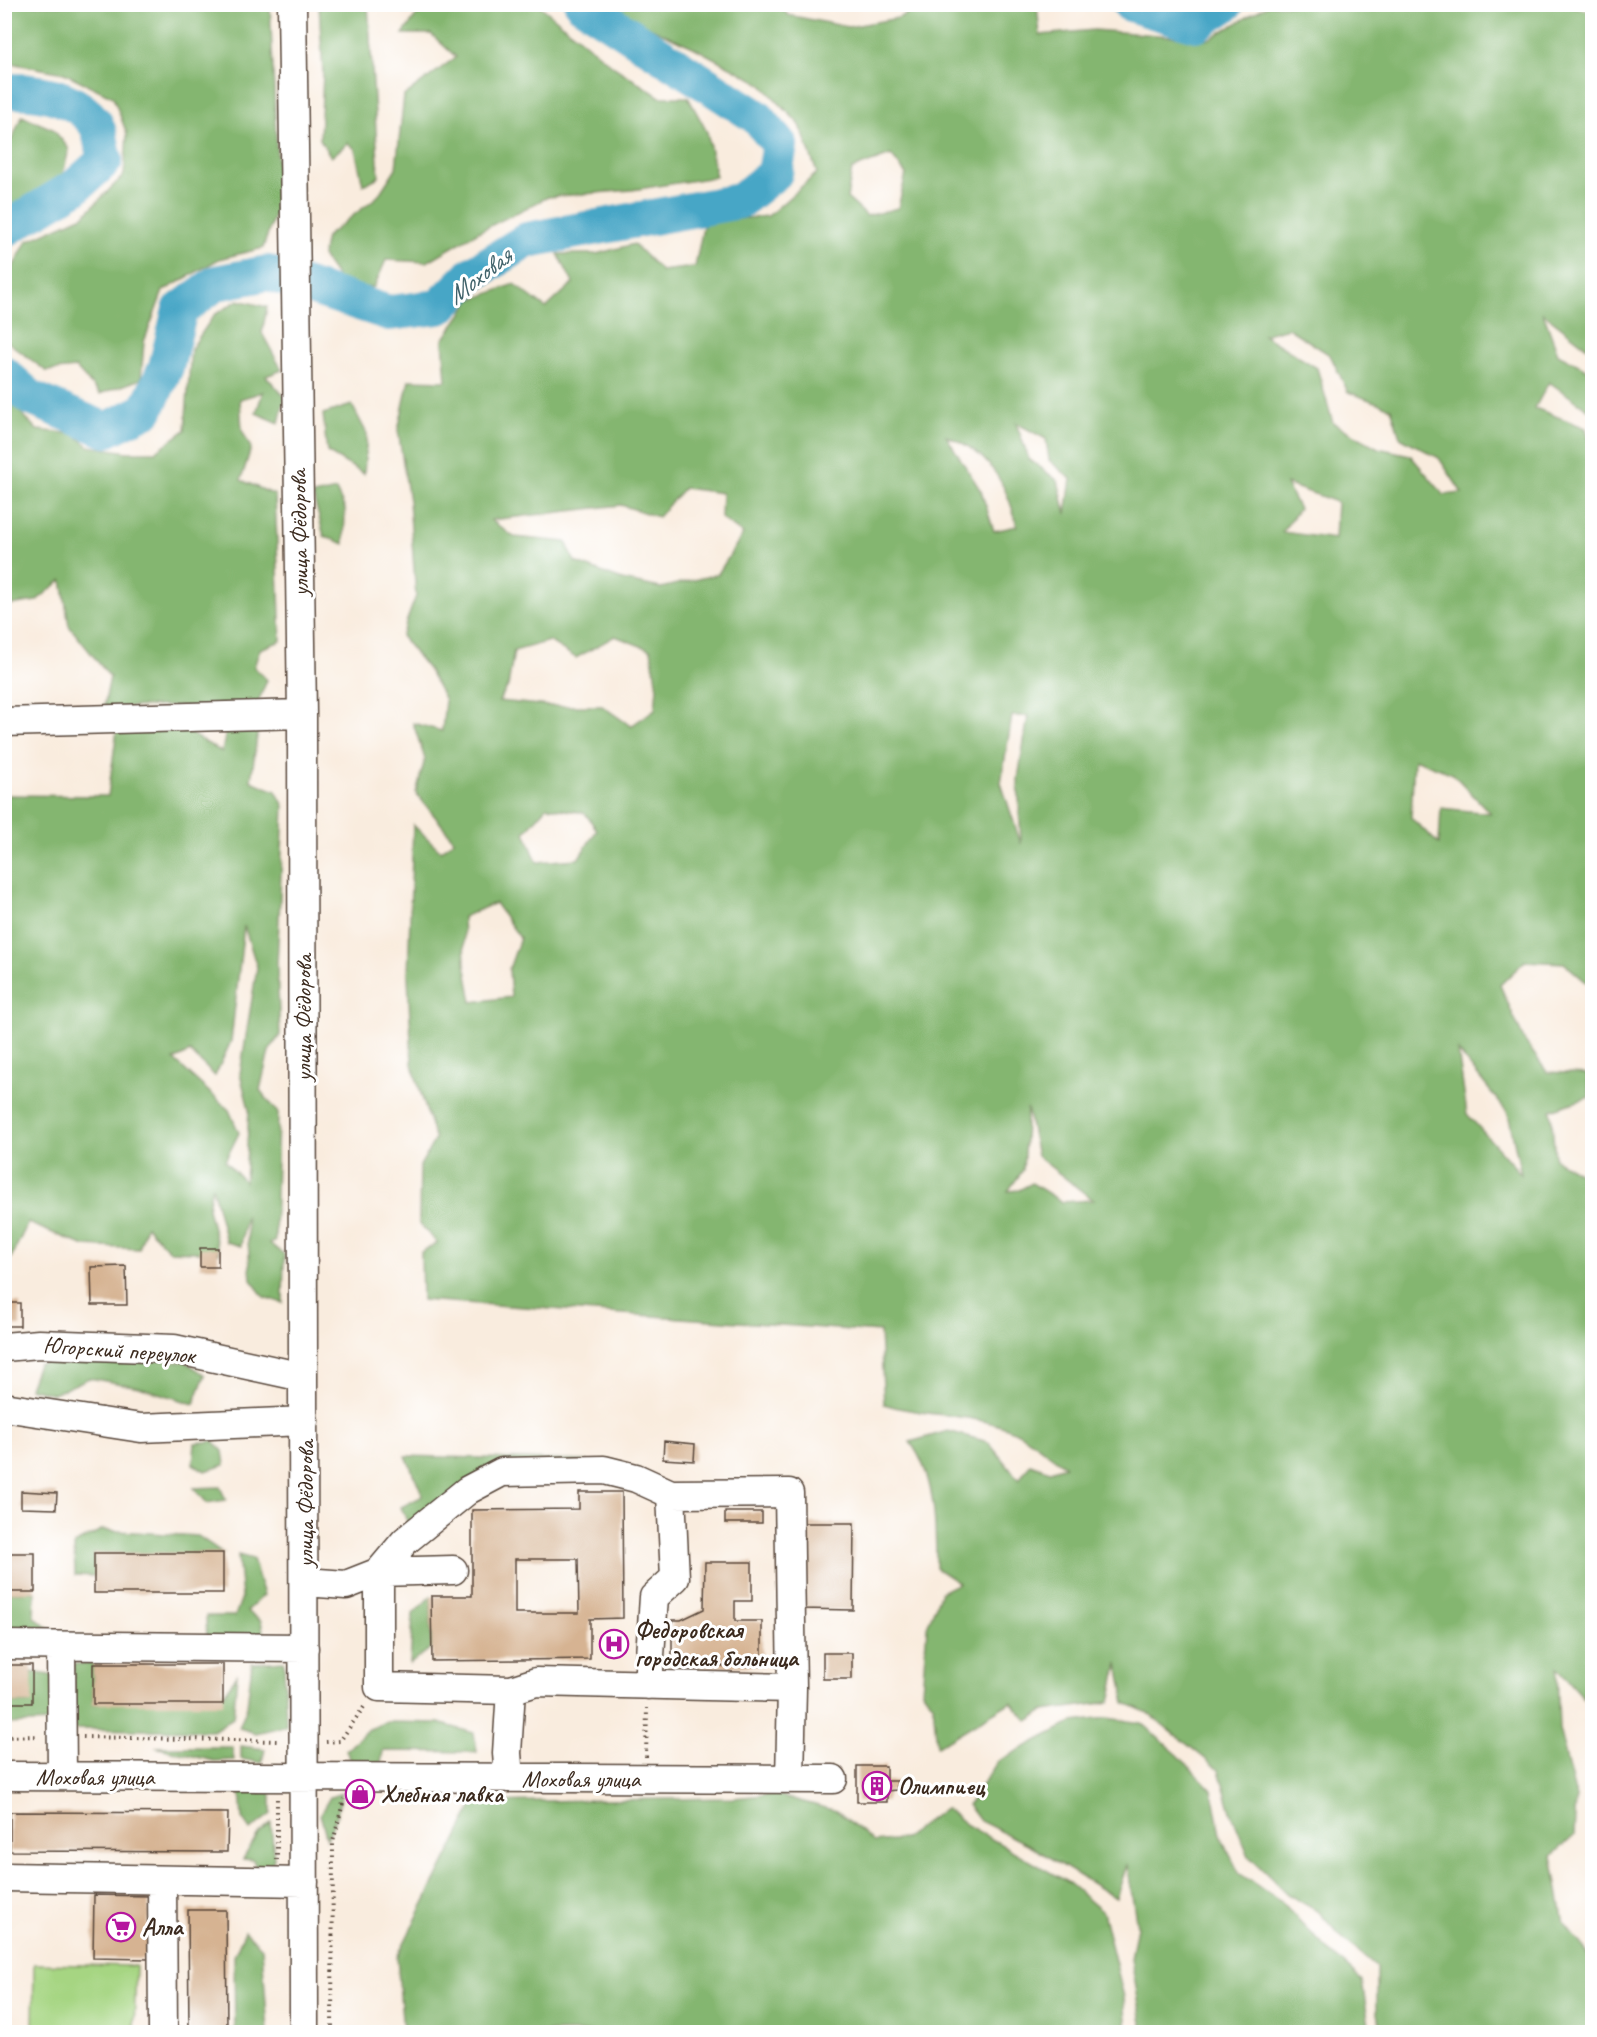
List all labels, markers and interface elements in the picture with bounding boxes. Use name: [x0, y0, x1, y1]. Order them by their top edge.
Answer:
water label: Моховая: [440, 238, 521, 312]
street label: улица Фёдорова: [283, 467, 315, 599]
street label: улица Фёдорова: [288, 952, 318, 1084]
street label: Югорский переулок: [42, 1330, 198, 1370]
street label: улица Фёдорова: [290, 1438, 320, 1570]
place label: Федоровская городская больница: [635, 1615, 800, 1673]
hospital icon: Федоровская городская больница: [598, 1628, 630, 1660]
street label: Моховая улица: [36, 1762, 156, 1792]
street label: Моховая улица: [522, 1764, 642, 1794]
building icon: Олимпиец: [861, 1770, 893, 1802]
place label: Олимпиец: [898, 1771, 986, 1801]
shop icon: Хлебная лавка: [344, 1778, 376, 1810]
place label: Хлебная лавка: [381, 1779, 505, 1809]
supermarket icon: Алла: [105, 1911, 137, 1943]
place label: Алла: [142, 1912, 185, 1942]

